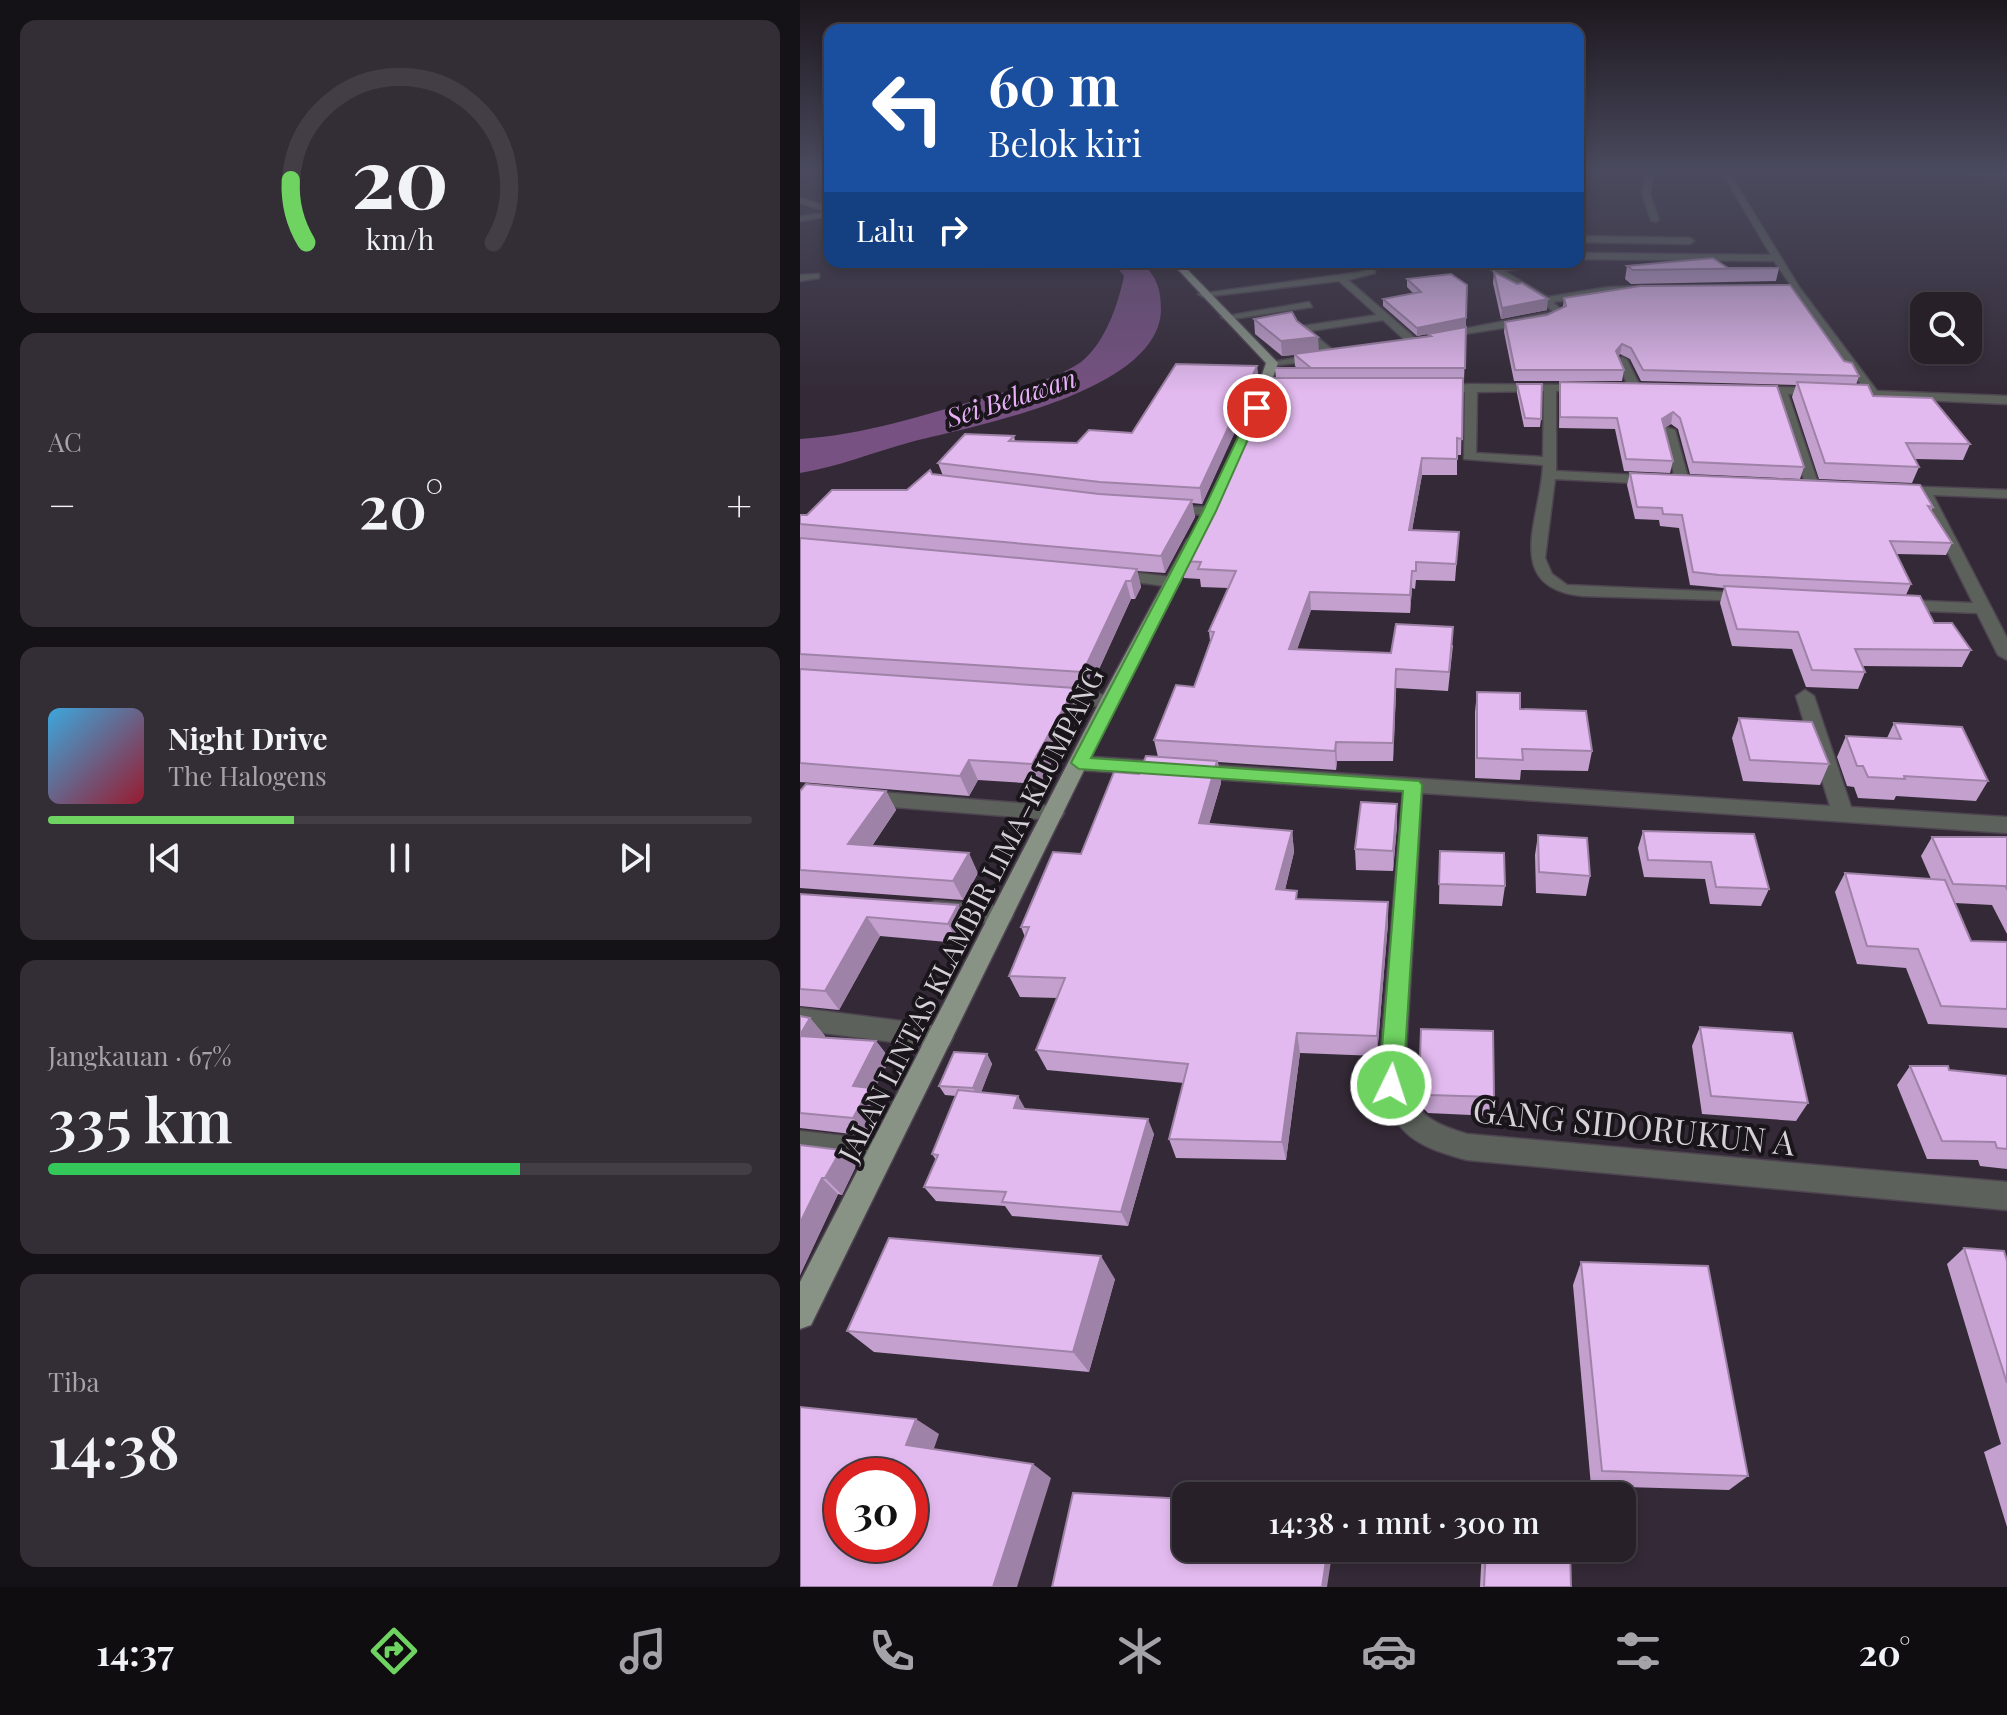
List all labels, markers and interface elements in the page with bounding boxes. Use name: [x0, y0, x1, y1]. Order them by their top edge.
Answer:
text: 60 m: [988, 46, 1119, 121]
icon: left: [856, 56, 960, 160]
text: 20: [351, 118, 449, 229]
text: Belok kiri: [988, 118, 1142, 166]
icon: right: [931, 208, 975, 252]
text: Lalu: [856, 210, 915, 250]
text: km/h: [366, 219, 434, 257]
map controls: [1910, 292, 1982, 364]
button: search: [1910, 292, 1982, 364]
water label: Sei Belawan: [941, 360, 1081, 435]
pin: [1223, 374, 1291, 442]
icon: arrive: [1235, 386, 1279, 430]
text: AC: [48, 424, 82, 459]
text: 20°: [359, 464, 444, 544]
text: −: [48, 474, 76, 533]
text: +: [726, 474, 752, 533]
street label: JALAN LINTAS KLAMBIR LIMA–KLUMPANG: [828, 661, 1111, 1168]
text: Night Drive: [168, 718, 328, 758]
text: The Halogens: [168, 758, 327, 793]
icon: previous: [143, 836, 187, 880]
icon: pause: [378, 836, 422, 880]
icon: next: [613, 836, 657, 880]
text: Jangkauan · 67%: [48, 1038, 232, 1073]
position arrow: [1349, 1043, 1433, 1127]
text: 335 km: [48, 1078, 232, 1158]
street label: GANG SIDORUKUN A: [1471, 1085, 1798, 1165]
text: Tiba: [48, 1364, 99, 1399]
text: 14:38: [48, 1404, 180, 1484]
speed limit sign: 30: [824, 1458, 928, 1562]
text: 14:38 · 1 mnt · 300 m: [1268, 1502, 1540, 1542]
icon: directions: [366, 1623, 422, 1679]
icon: music: [615, 1623, 671, 1679]
icon: phone: [864, 1623, 920, 1679]
icon: climate: [1112, 1623, 1168, 1679]
icon: car: [1361, 1623, 1417, 1679]
icon: filters: [1610, 1623, 1666, 1679]
text: 14:37: [96, 1627, 174, 1675]
text: 20°: [1859, 1627, 1911, 1675]

